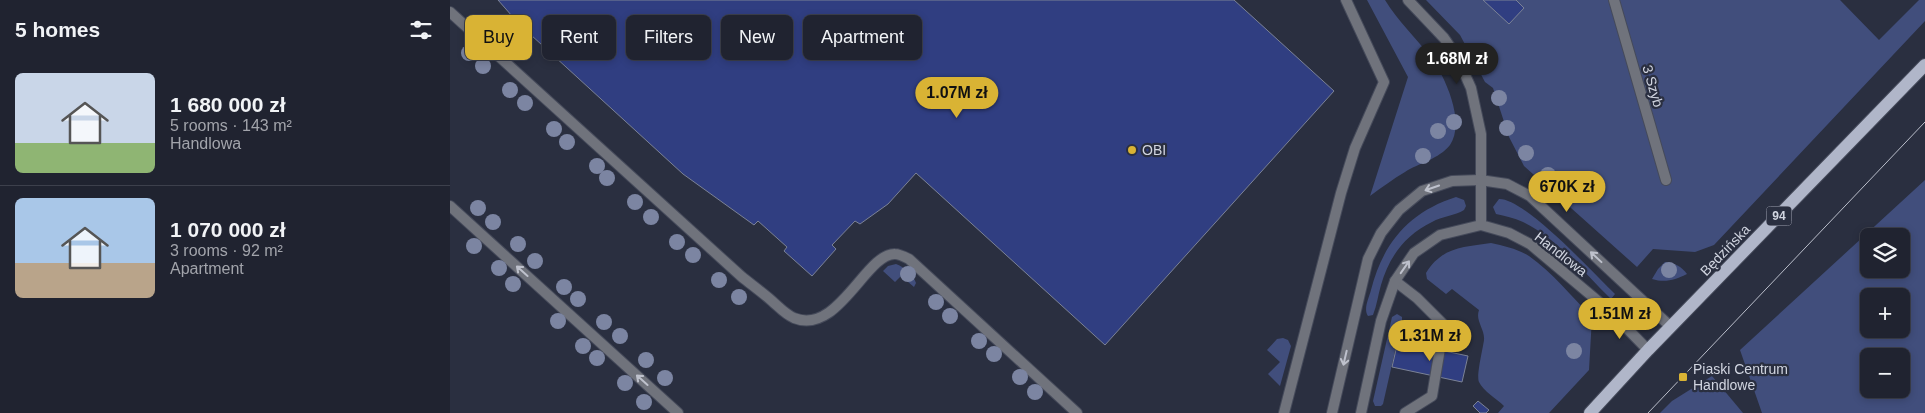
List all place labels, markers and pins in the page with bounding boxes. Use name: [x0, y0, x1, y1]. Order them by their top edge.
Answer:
pin: 1.68M zł: [1405, 42, 1509, 85]
pin: 1.07M zł: [905, 76, 1009, 119]
place label: OBI: [1142, 142, 1166, 158]
marker: OBI: [1126, 144, 1138, 156]
pin: 670K zł: [1521, 170, 1613, 213]
pin: 1.51M zł: [1568, 298, 1672, 340]
pin: 1.31M zł: [1378, 320, 1482, 362]
place label: Piaski Centrum Handlowe: [1693, 361, 1788, 393]
marker: Piaski Centrum Handlowe: [1677, 371, 1689, 383]

